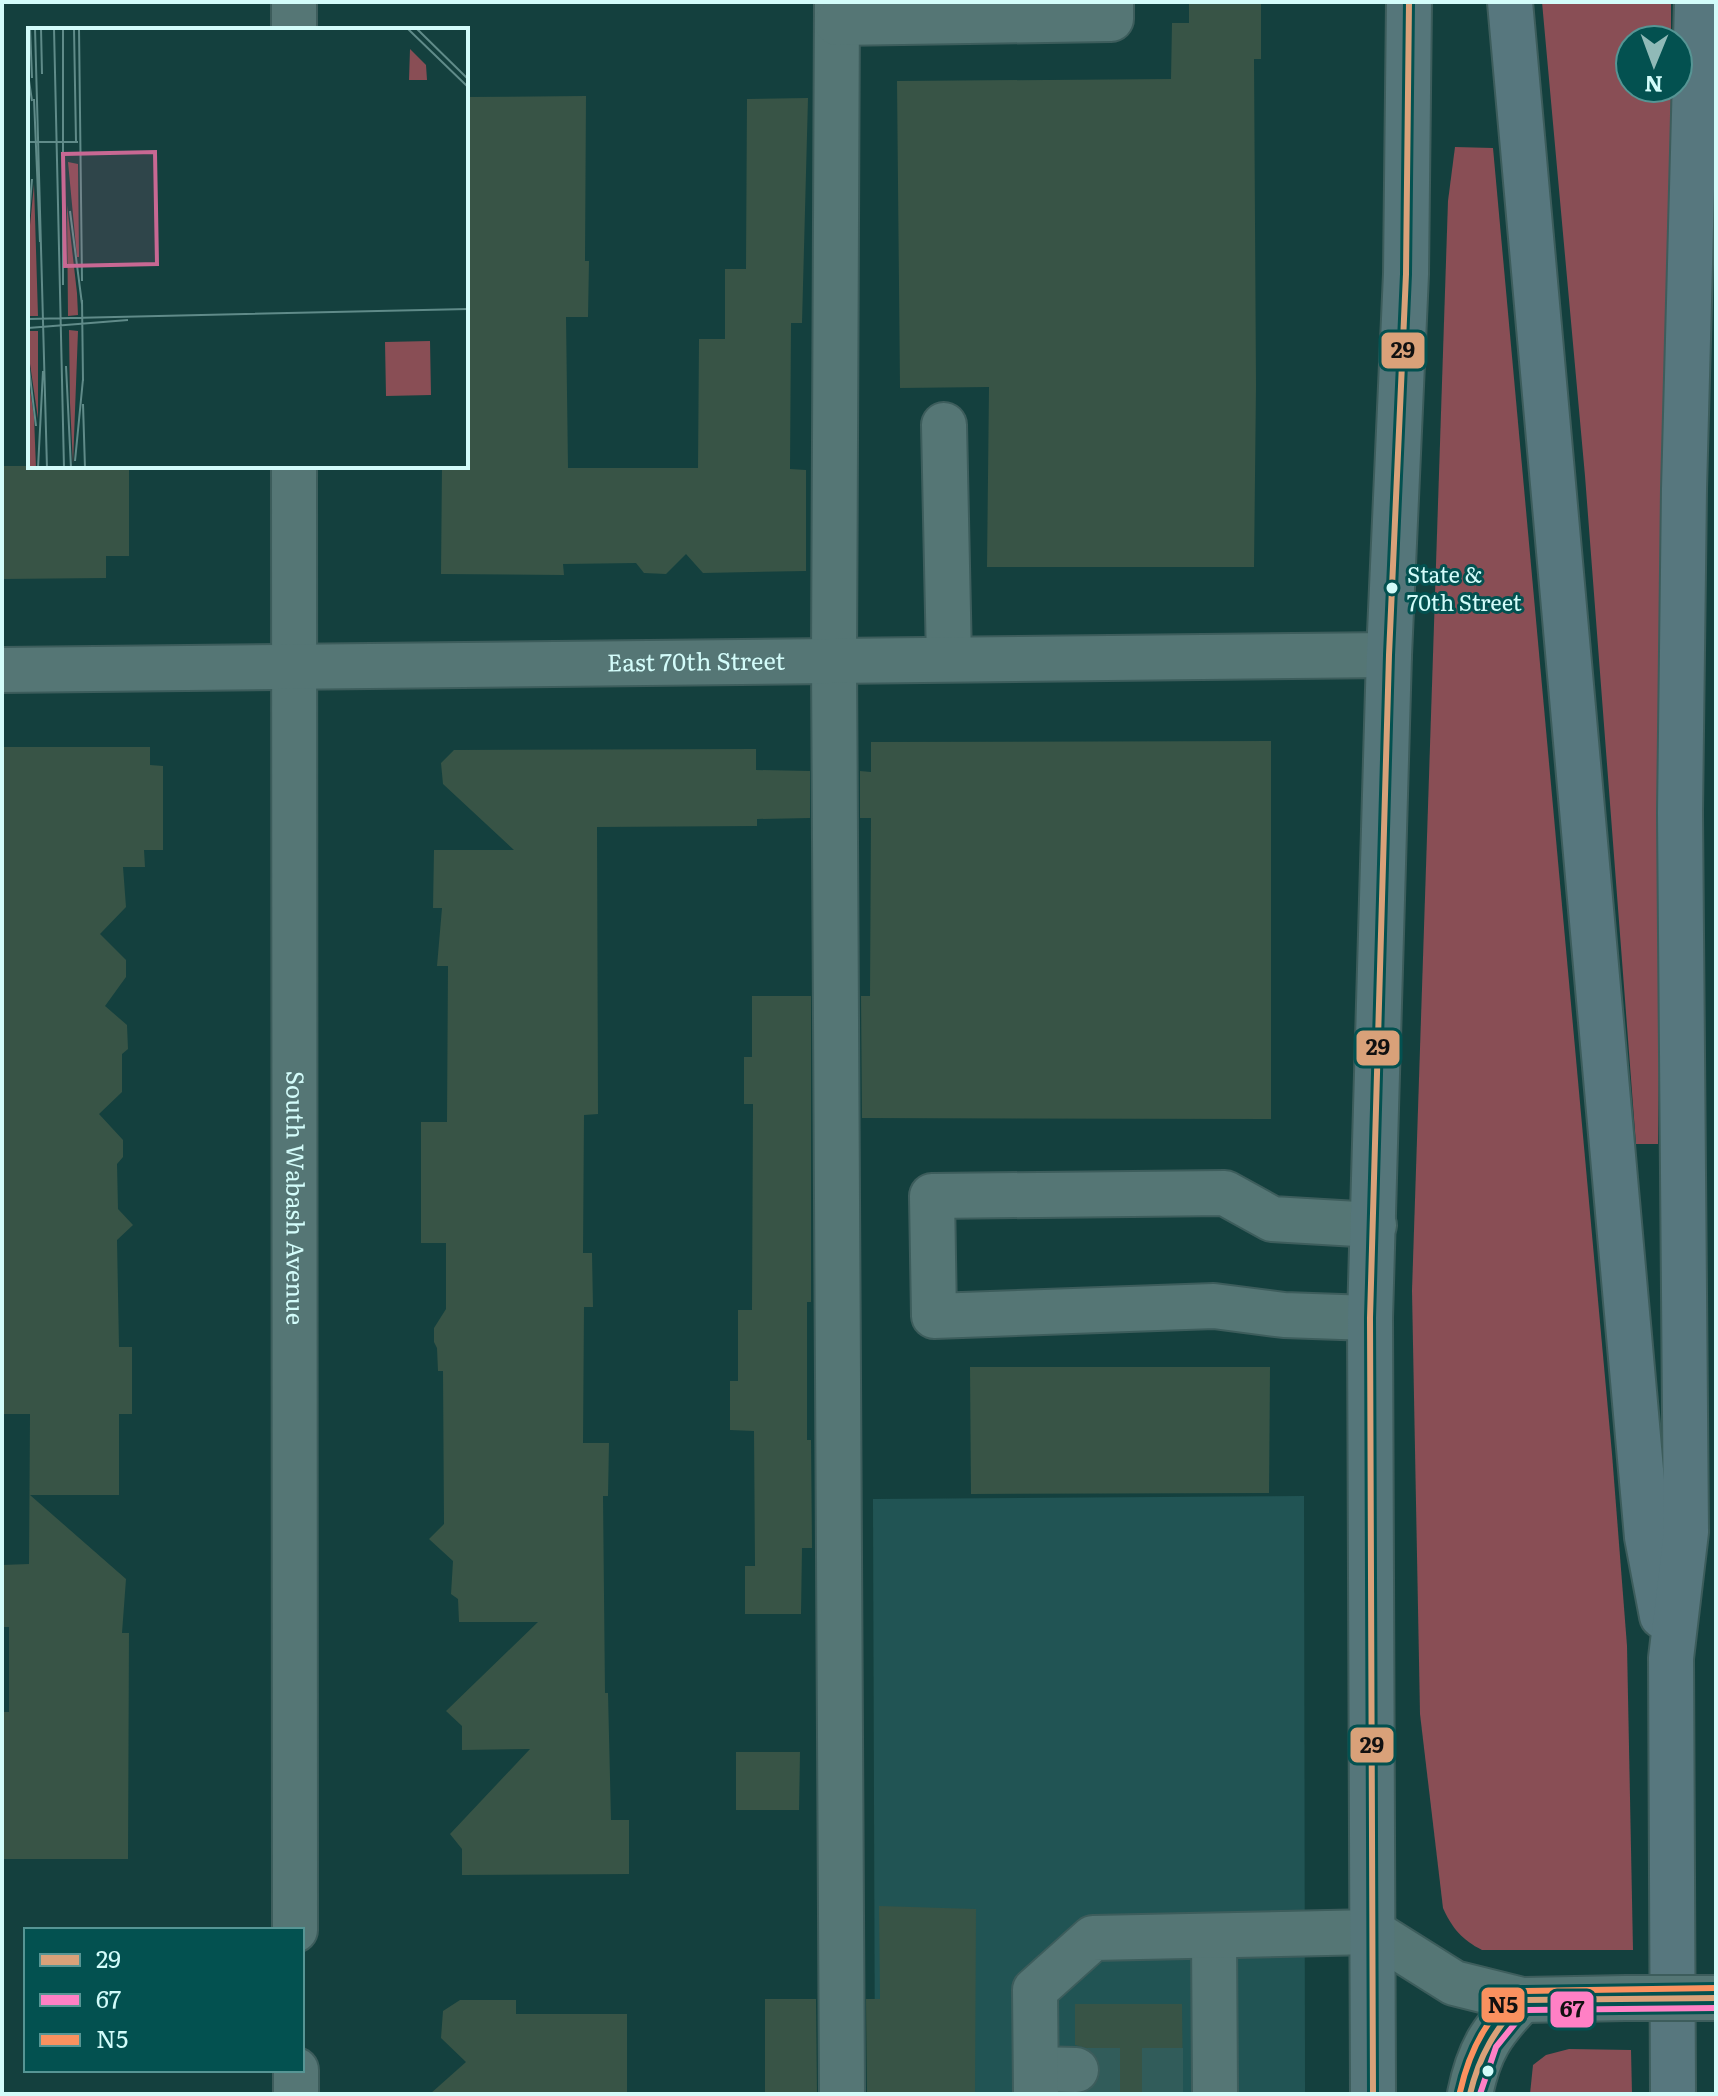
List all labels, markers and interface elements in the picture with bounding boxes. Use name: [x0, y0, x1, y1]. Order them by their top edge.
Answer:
north arrow: [1614, 24, 1694, 104]
inset map: [28, 28, 468, 468]
text: N: [1644, 69, 1663, 102]
line badge: 29: [1380, 331, 1426, 370]
text: 29: [1391, 332, 1415, 365]
place label: State & 70th Street: [1407, 557, 1522, 618]
marker: State & 70th Street: [1384, 580, 1400, 596]
street label: East 70th Street: [607, 642, 786, 678]
line badge: 29: [1355, 1029, 1401, 1067]
text: 29: [1366, 1029, 1390, 1062]
street label: South Wabash Avenue: [279, 1071, 315, 1325]
line badge: 29: [1349, 1726, 1395, 1764]
text: 29: [1360, 1727, 1384, 1760]
legend: [24, 1928, 304, 2072]
text: 29: [96, 1940, 121, 1975]
text: 67: [96, 1980, 121, 2015]
line badge: N5: [1480, 1986, 1526, 2024]
text: N5: [1488, 1987, 1518, 2020]
line badge: 67: [1549, 1990, 1595, 2029]
text: 67: [1560, 1991, 1584, 2024]
text: N5: [96, 2020, 128, 2055]
unlabelled marker: [1480, 2063, 1496, 2079]

